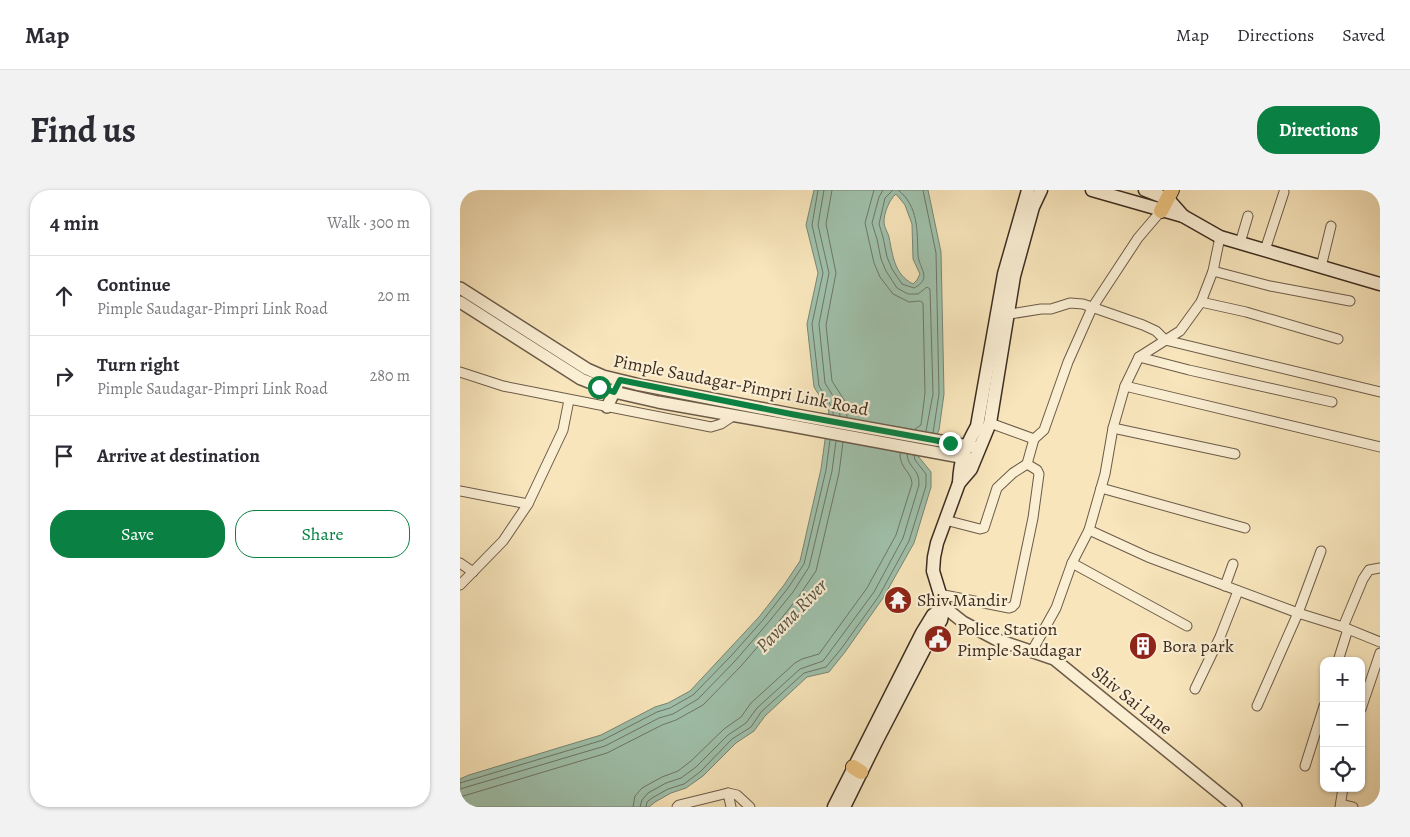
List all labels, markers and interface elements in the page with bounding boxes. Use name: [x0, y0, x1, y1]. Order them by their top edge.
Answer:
text: Map: [25, 19, 69, 51]
text: Map: [1176, 23, 1209, 47]
text: Directions: [1237, 23, 1314, 47]
text: Saved: [1342, 23, 1385, 47]
text: Find us: [30, 106, 136, 154]
button: Directions: [1257, 106, 1380, 154]
text: 4 min: [50, 209, 99, 237]
text: Walk · 300 m: [327, 212, 410, 234]
text: Continue: [97, 272, 171, 298]
icon: ahead: [50, 282, 78, 310]
text: 20 m: [377, 285, 410, 307]
text: Pimple Saudagar-Pimpri Link Road: [97, 298, 328, 320]
street label: Pimple Saudagar-Pimpri Link Road: [611, 348, 871, 422]
text: Turn right: [97, 352, 179, 378]
icon: right: [50, 362, 78, 390]
text: 280 m: [370, 365, 410, 387]
route start: [588, 376, 611, 399]
text: Pimple Saudagar-Pimpri Link Road: [97, 378, 328, 400]
route end: [939, 432, 962, 455]
icon: arrive: [50, 442, 78, 470]
text: Arrive at destination: [97, 443, 260, 469]
button: Save: [50, 510, 225, 558]
button: Share: [235, 510, 410, 558]
water label: Pavana River: [750, 572, 834, 658]
temple icon: Shiv Mandir: [883, 585, 913, 615]
place label: Shiv Mandir: [917, 588, 1008, 612]
place label: Police Station Pimple Saudagar: [957, 617, 1082, 662]
public building icon: Police Station Pimple Saudagar: [923, 624, 953, 654]
building icon: Bora park: [1128, 631, 1158, 661]
place label: Bora park: [1162, 634, 1234, 658]
map controls: [1320, 657, 1365, 792]
button: +: [1320, 657, 1365, 702]
street label: Shiv Sai Lane: [1087, 660, 1177, 740]
button: −: [1320, 702, 1365, 747]
button: locate: [1320, 747, 1365, 792]

